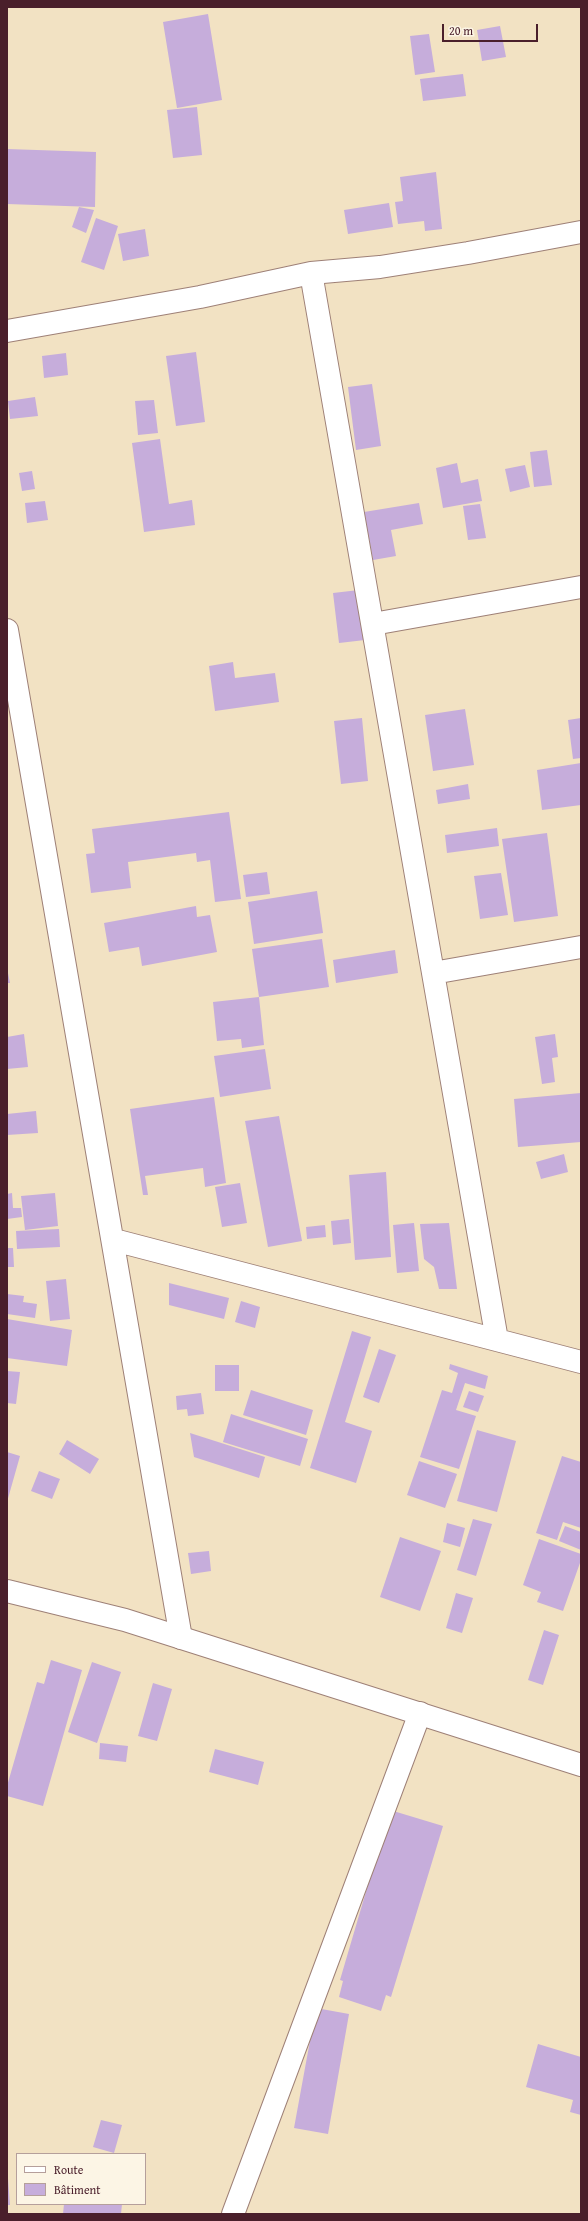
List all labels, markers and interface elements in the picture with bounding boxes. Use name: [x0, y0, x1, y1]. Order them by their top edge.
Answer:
scale bar: [444, 16, 540, 42]
text: 20 m: [449, 22, 473, 39]
legend: [16, 2153, 146, 2205]
text: Route: [54, 2161, 83, 2178]
text: Bâtiment: [54, 2181, 101, 2198]

